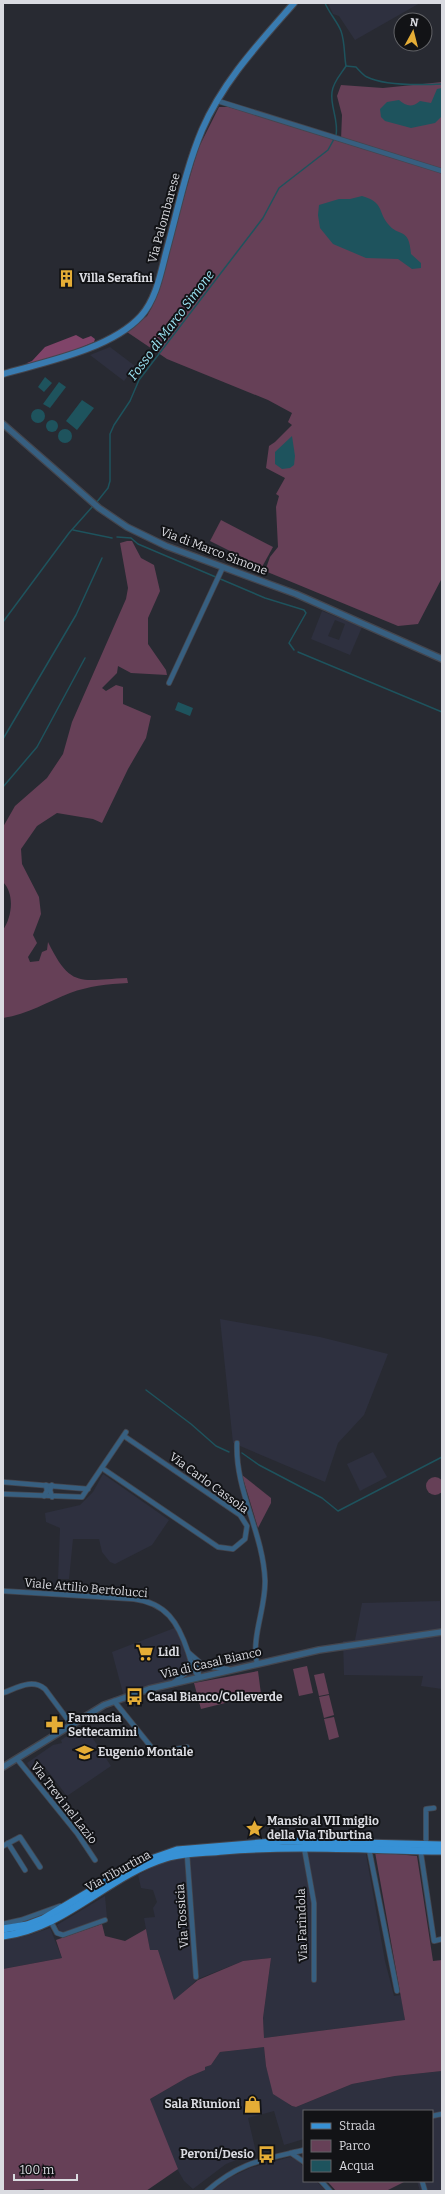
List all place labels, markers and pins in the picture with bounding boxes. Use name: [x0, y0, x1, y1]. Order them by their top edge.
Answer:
building icon: Villa Serafini: [56, 268, 76, 288]
place label: Villa Serafini: [79, 271, 153, 285]
supermarket icon: Lidl: [135, 1642, 155, 1662]
place label: Lidl: [158, 1645, 180, 1659]
bus stop icon: Casal Bianco/Colleverde: [124, 1687, 144, 1707]
place label: Casal Bianco/Colleverde: [147, 1690, 283, 1704]
place label: Farmacia Settecamini: [68, 1711, 137, 1739]
pharmacy icon: Farmacia Settecamini: [45, 1715, 65, 1735]
school or university icon: Eugenio Montale: [75, 1742, 95, 1762]
place label: Eugenio Montale: [98, 1745, 194, 1759]
place label: Mansio al VII miglio della Via Tiburtina: [267, 1814, 379, 1842]
place icon: Mansio al VII miglio della Via Tiburtina: [244, 1818, 264, 1838]
shop icon: Sala Riunioni: [243, 2094, 263, 2114]
place label: Sala Riunioni: [164, 2097, 240, 2111]
bus stop icon: Peroni/Desio: [257, 2144, 277, 2164]
place label: Peroni/Desio: [180, 2147, 254, 2161]

